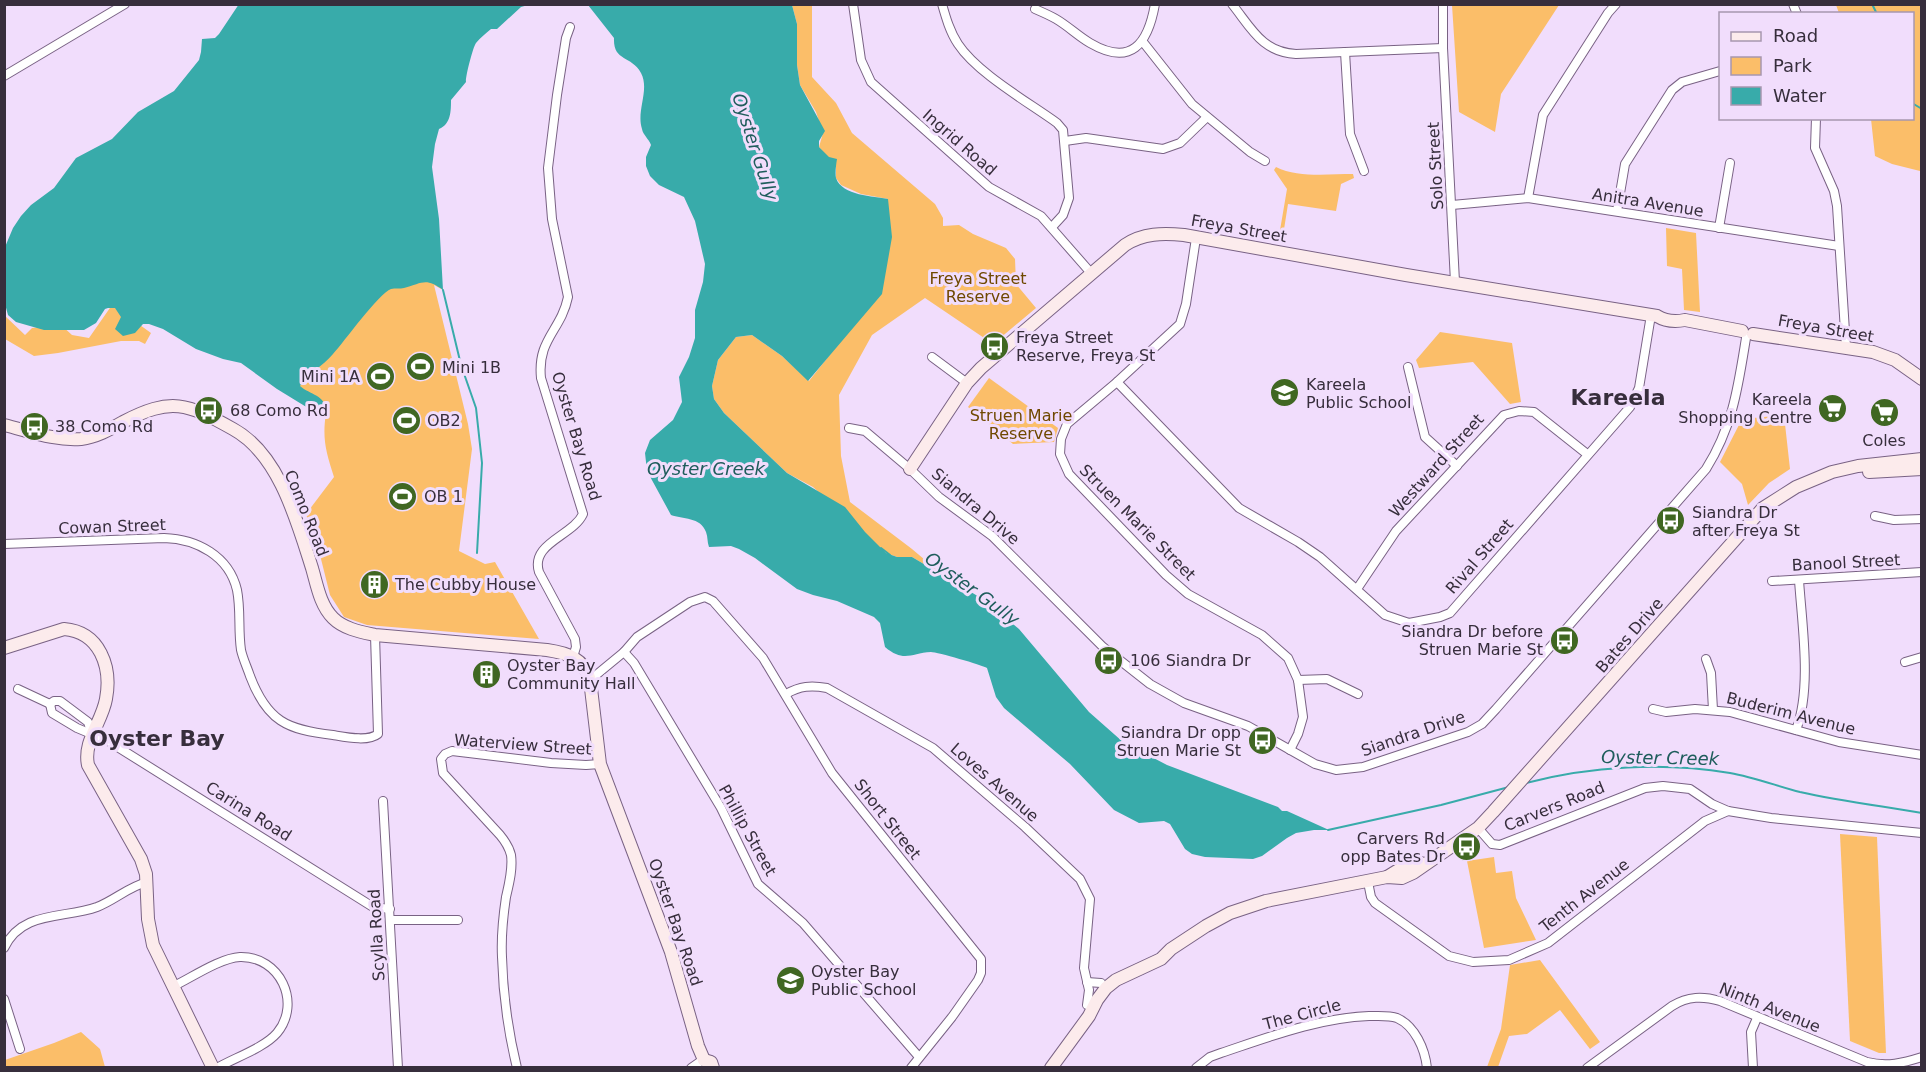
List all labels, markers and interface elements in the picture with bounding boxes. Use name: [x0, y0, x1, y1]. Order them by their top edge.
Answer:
legend: [1719, 12, 1914, 120]
text: Road: [1773, 25, 1818, 46]
text: Park: [1773, 55, 1812, 76]
text: Water: [1773, 85, 1827, 106]
water label: Oyster Gully: [728, 91, 783, 203]
street label: Ingrid Road: [919, 105, 1000, 180]
street label: Solo Street: [1424, 122, 1447, 210]
street label: Anitra Avenue: [1591, 184, 1705, 221]
street label: Freya Street: [1189, 211, 1288, 246]
park label: Freya Street Reserve: [929, 269, 1027, 306]
street label: Freya Street: [1776, 311, 1875, 346]
place label: Freya Street Reserve, Freya St: [1016, 328, 1155, 365]
bus stop icon: Freya Street Reserve, Freya St: [979, 330, 1011, 362]
sports icon: Mini 1B: [405, 351, 437, 383]
place label: Mini 1B: [442, 358, 501, 377]
sports icon: Mini 1A: [365, 360, 397, 392]
place label: Mini 1A: [301, 367, 360, 386]
street label: Oyster Bay Road: [548, 369, 605, 503]
place label: Kareela Public School: [1306, 375, 1412, 412]
school or university icon: Kareela Public School: [1269, 377, 1301, 409]
district label: Kareela: [1571, 385, 1665, 410]
place label: Kareela Shopping Centre: [1678, 390, 1812, 427]
supermarket icon: Kareela Shopping Centre: [1817, 392, 1849, 424]
bus stop icon: 68 Como Rd: [193, 394, 225, 426]
supermarket icon: Coles: [1868, 396, 1900, 428]
place label: 68 Como Rd: [230, 401, 328, 420]
sports icon: OB2: [390, 404, 422, 436]
park label: Struen Marie Reserve: [970, 406, 1072, 443]
bus stop icon: 38 Como Rd: [18, 410, 50, 442]
street label: Westward Street: [1385, 410, 1488, 521]
place label: OB2: [427, 411, 461, 430]
place label: 38 Como Rd: [55, 417, 153, 436]
place label: Coles: [1862, 431, 1906, 450]
water label: Oyster Creek: [647, 458, 767, 479]
street label: Struen Marie Street: [1076, 460, 1200, 584]
street label: Siandra Drive: [928, 464, 1023, 549]
street label: Como Road: [281, 467, 332, 559]
sports icon: OB 1: [387, 480, 419, 512]
place label: OB 1: [424, 487, 463, 506]
place label: Siandra Dr after Freya St: [1692, 503, 1800, 540]
bus stop icon: Siandra Dr after Freya St: [1655, 505, 1687, 537]
street label: Cowan Street: [58, 515, 166, 538]
street label: Rival Street: [1442, 515, 1517, 598]
water label: Oyster Gully: [921, 547, 1024, 630]
street label: Banool Street: [1791, 550, 1901, 575]
building icon: The Cubby House: [358, 568, 390, 600]
place label: The Cubby House: [394, 575, 536, 594]
street label: Bates Drive: [1592, 594, 1667, 677]
place label: Siandra Dr before Struen Marie St: [1401, 622, 1543, 659]
bus stop icon: Siandra Dr before Struen Marie St: [1548, 624, 1580, 656]
bus stop icon: 106 Siandra Dr: [1093, 644, 1125, 676]
place label: 106 Siandra Dr: [1130, 651, 1251, 670]
place label: Oyster Bay Community Hall: [507, 656, 635, 693]
building icon: Oyster Bay Community Hall: [470, 658, 502, 690]
street label: Buderim Avenue: [1724, 688, 1857, 739]
street label: Siandra Drive: [1359, 707, 1468, 760]
place label: Siandra Dr opp Struen Marie St: [1117, 723, 1241, 760]
bus stop icon: Siandra Dr opp Struen Marie St: [1246, 725, 1278, 757]
district label: Oyster Bay: [89, 726, 225, 751]
street label: Waterview Street: [454, 730, 592, 759]
street label: Loves Avenue: [947, 739, 1043, 826]
water label: Oyster Creek: [1601, 746, 1721, 769]
street label: Short Street: [850, 775, 925, 863]
street label: Carina Road: [202, 778, 295, 845]
street label: Carvers Road: [1501, 778, 1607, 835]
street label: Phillip Street: [715, 781, 780, 879]
place label: Carvers Rd opp Bates Dr: [1341, 829, 1445, 866]
bus stop icon: Carvers Rd opp Bates Dr: [1450, 831, 1482, 863]
street label: Tenth Avenue: [1535, 855, 1633, 937]
street label: Oyster Bay Road: [645, 856, 706, 988]
street label: Scylla Road: [365, 888, 388, 982]
place label: Oyster Bay Public School: [811, 962, 917, 999]
school or university icon: Oyster Bay Public School: [774, 964, 806, 996]
street label: Ninth Avenue: [1716, 979, 1823, 1036]
street label: The Circle: [1260, 995, 1343, 1034]

